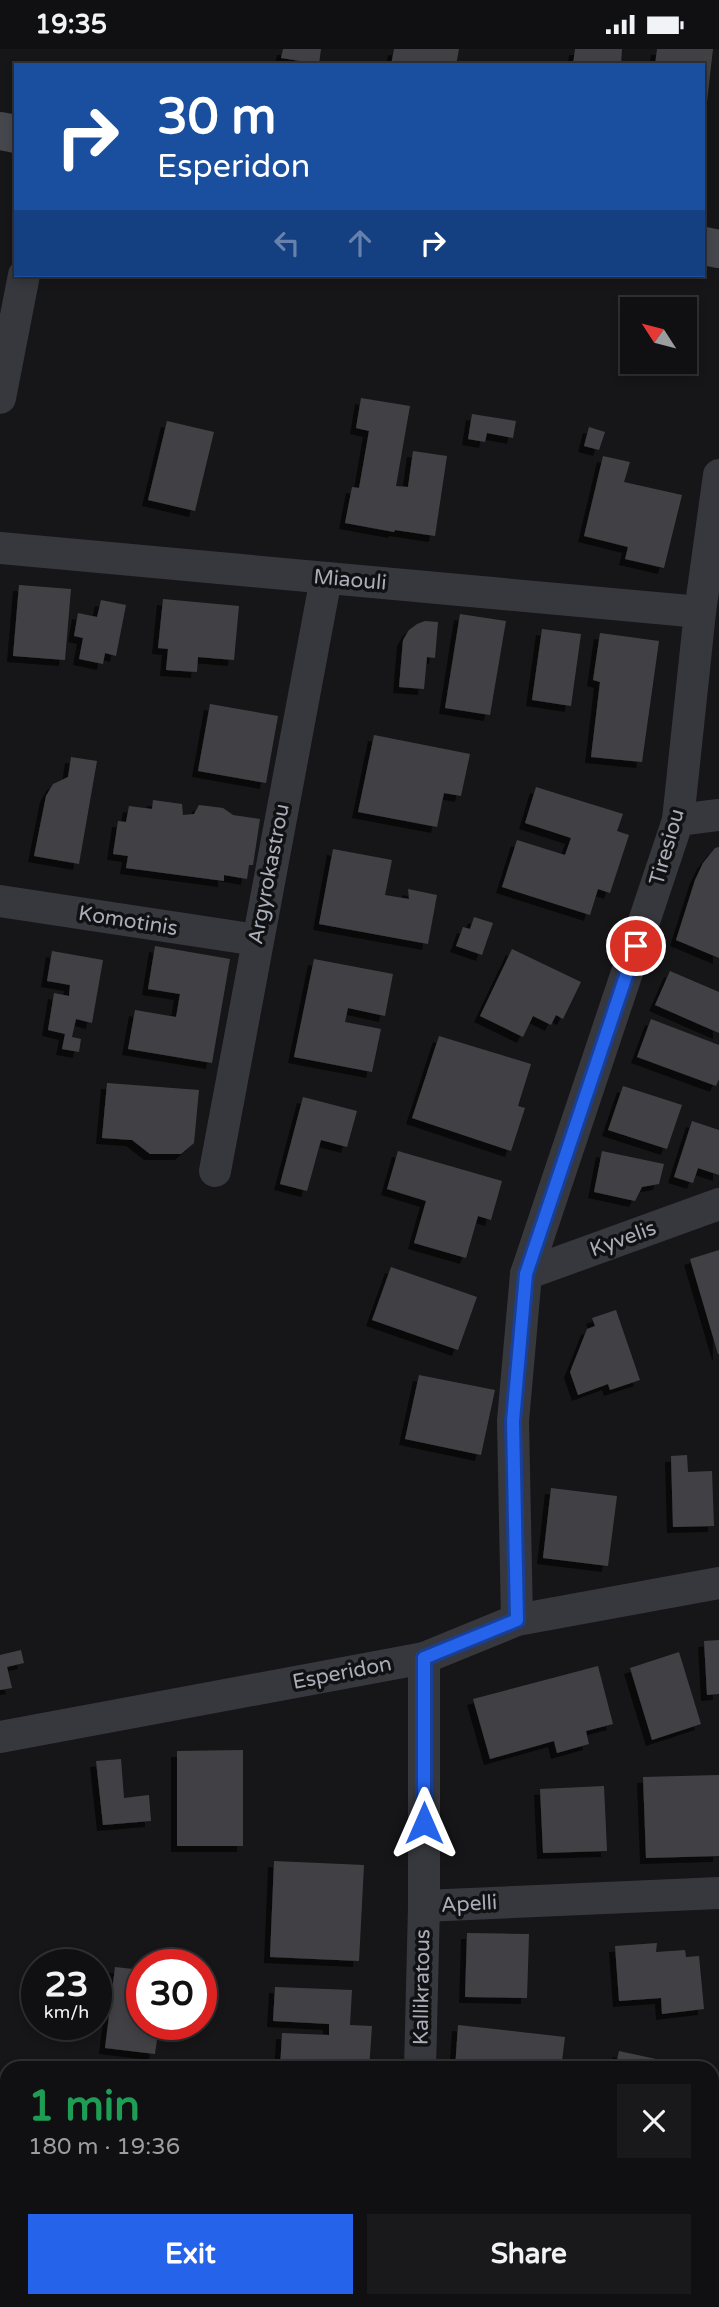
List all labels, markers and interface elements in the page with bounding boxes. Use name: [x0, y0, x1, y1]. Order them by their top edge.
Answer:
text: 19:35: [35, 9, 107, 40]
text: 30 m: [157, 88, 276, 147]
icon: right: [42, 91, 133, 182]
text: Esperidon: [157, 148, 310, 186]
icon: left: [268, 224, 306, 262]
icon: ahead: [341, 224, 379, 262]
icon: right: [414, 224, 452, 262]
north arrow: [620, 297, 696, 375]
map controls: [620, 297, 697, 374]
street label: Miaouli: [312, 564, 388, 596]
street label: Argyrokastrou: [243, 802, 295, 946]
street label: Tiresiou: [644, 806, 690, 888]
street label: Komotinis: [77, 901, 179, 941]
pin: [606, 916, 666, 976]
icon: arrive: [617, 927, 655, 965]
street label: Kyvelis: [586, 1215, 660, 1263]
street label: Esperidon: [290, 1651, 394, 1695]
position arrow: [387, 1786, 461, 1860]
street label: Apelli: [440, 1890, 498, 1918]
street label: Kallikratous: [408, 1929, 436, 2045]
speed limit sign: 30: [126, 1949, 217, 2040]
text: 23: [45, 1964, 88, 2006]
text: km/h: [44, 2001, 89, 2023]
text: 1 min: [28, 2081, 140, 2132]
button: close: [617, 2084, 691, 2158]
text: 180 m · 19:36: [28, 2133, 180, 2161]
button: Exit: [28, 2214, 353, 2294]
button: Share: [367, 2214, 691, 2294]

